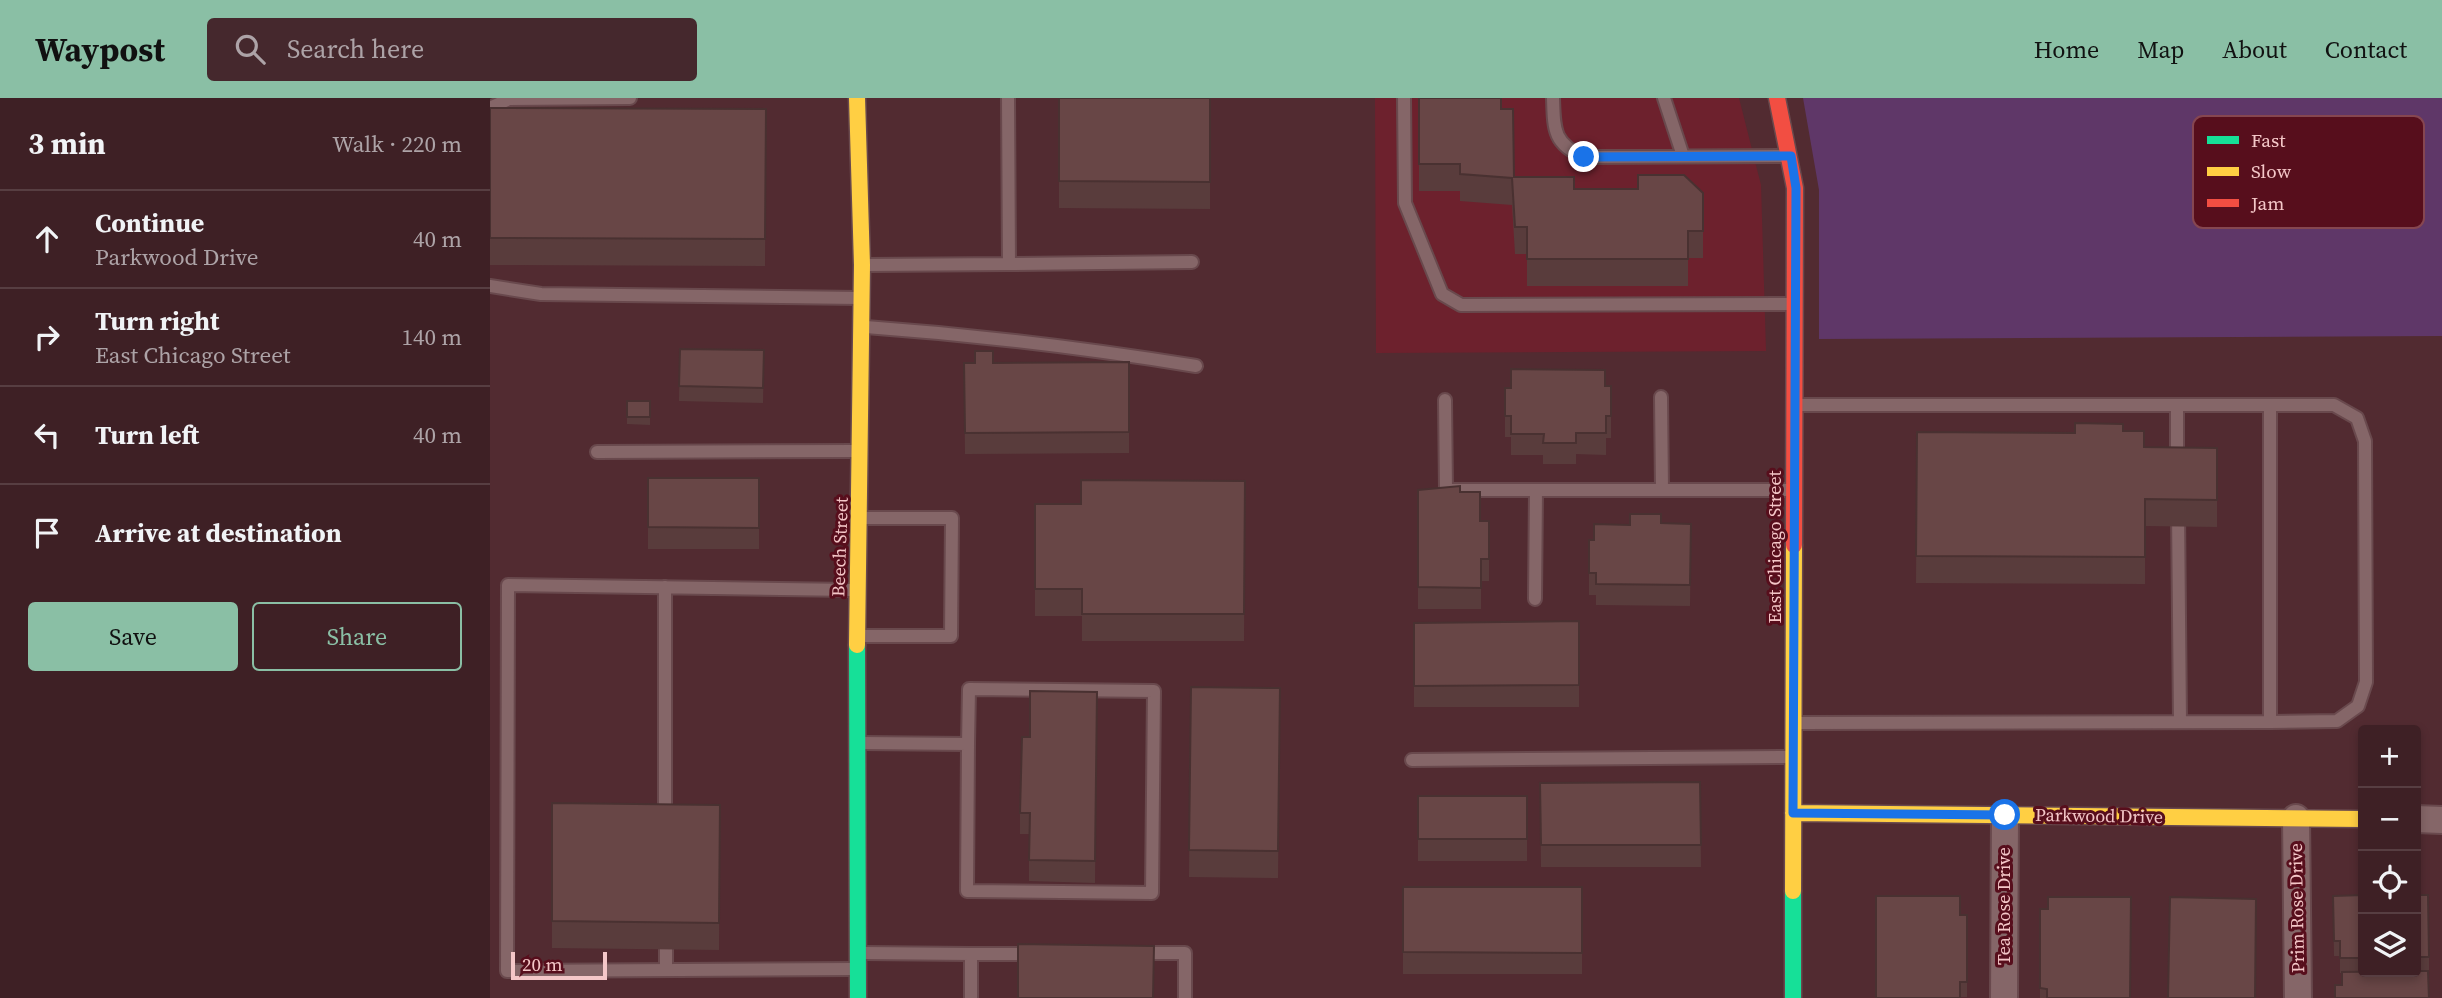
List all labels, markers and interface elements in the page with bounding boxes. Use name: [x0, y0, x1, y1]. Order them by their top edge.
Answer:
search box: [207, 18, 697, 81]
text: Waypost: [35, 27, 165, 72]
icon: search: [231, 30, 269, 68]
text: Search here: [287, 31, 424, 67]
text: Home: [2034, 33, 2099, 66]
text: Map: [2137, 33, 2184, 66]
text: About: [2222, 33, 2287, 66]
text: Contact: [2325, 33, 2407, 66]
legend: [2193, 116, 2424, 228]
text: 3 min: [28, 123, 106, 164]
text: Fast: [2251, 127, 2286, 153]
text: Walk · 220 m: [332, 128, 462, 160]
route end: [1568, 141, 1599, 172]
text: Slow: [2251, 158, 2292, 184]
text: Jam: [2250, 190, 2284, 216]
text: Continue: [95, 205, 204, 241]
icon: ahead: [28, 220, 66, 258]
text: 40 m: [413, 223, 462, 255]
text: Parkwood Drive: [95, 241, 258, 273]
text: Turn right: [95, 303, 219, 339]
icon: right: [28, 318, 66, 356]
text: 140 m: [401, 321, 462, 353]
text: East Chicago Street: [95, 339, 290, 371]
icon: left: [28, 416, 66, 454]
text: Turn left: [95, 417, 199, 453]
text: 40 m: [413, 419, 462, 451]
street label: East Chicago Street: [1762, 470, 1787, 623]
street label: Beech Street: [825, 497, 854, 597]
icon: arrive: [28, 514, 66, 552]
text: Arrive at destination: [95, 515, 342, 551]
button: Save: [28, 602, 238, 671]
button: Share: [252, 602, 462, 671]
map controls: [2358, 725, 2421, 977]
button: +: [2358, 725, 2421, 788]
button: −: [2358, 788, 2421, 851]
route start: [1989, 799, 2020, 830]
street label: Parkwood Drive: [2035, 802, 2163, 829]
street label: Prim Rose Drive: [2283, 843, 2310, 973]
street label: Tea Rose Drive: [1991, 847, 2016, 965]
button: locate: [2358, 851, 2421, 914]
button: layers: [2358, 914, 2421, 977]
scale bar: [511, 949, 607, 981]
text: 20 m: [522, 951, 563, 977]

